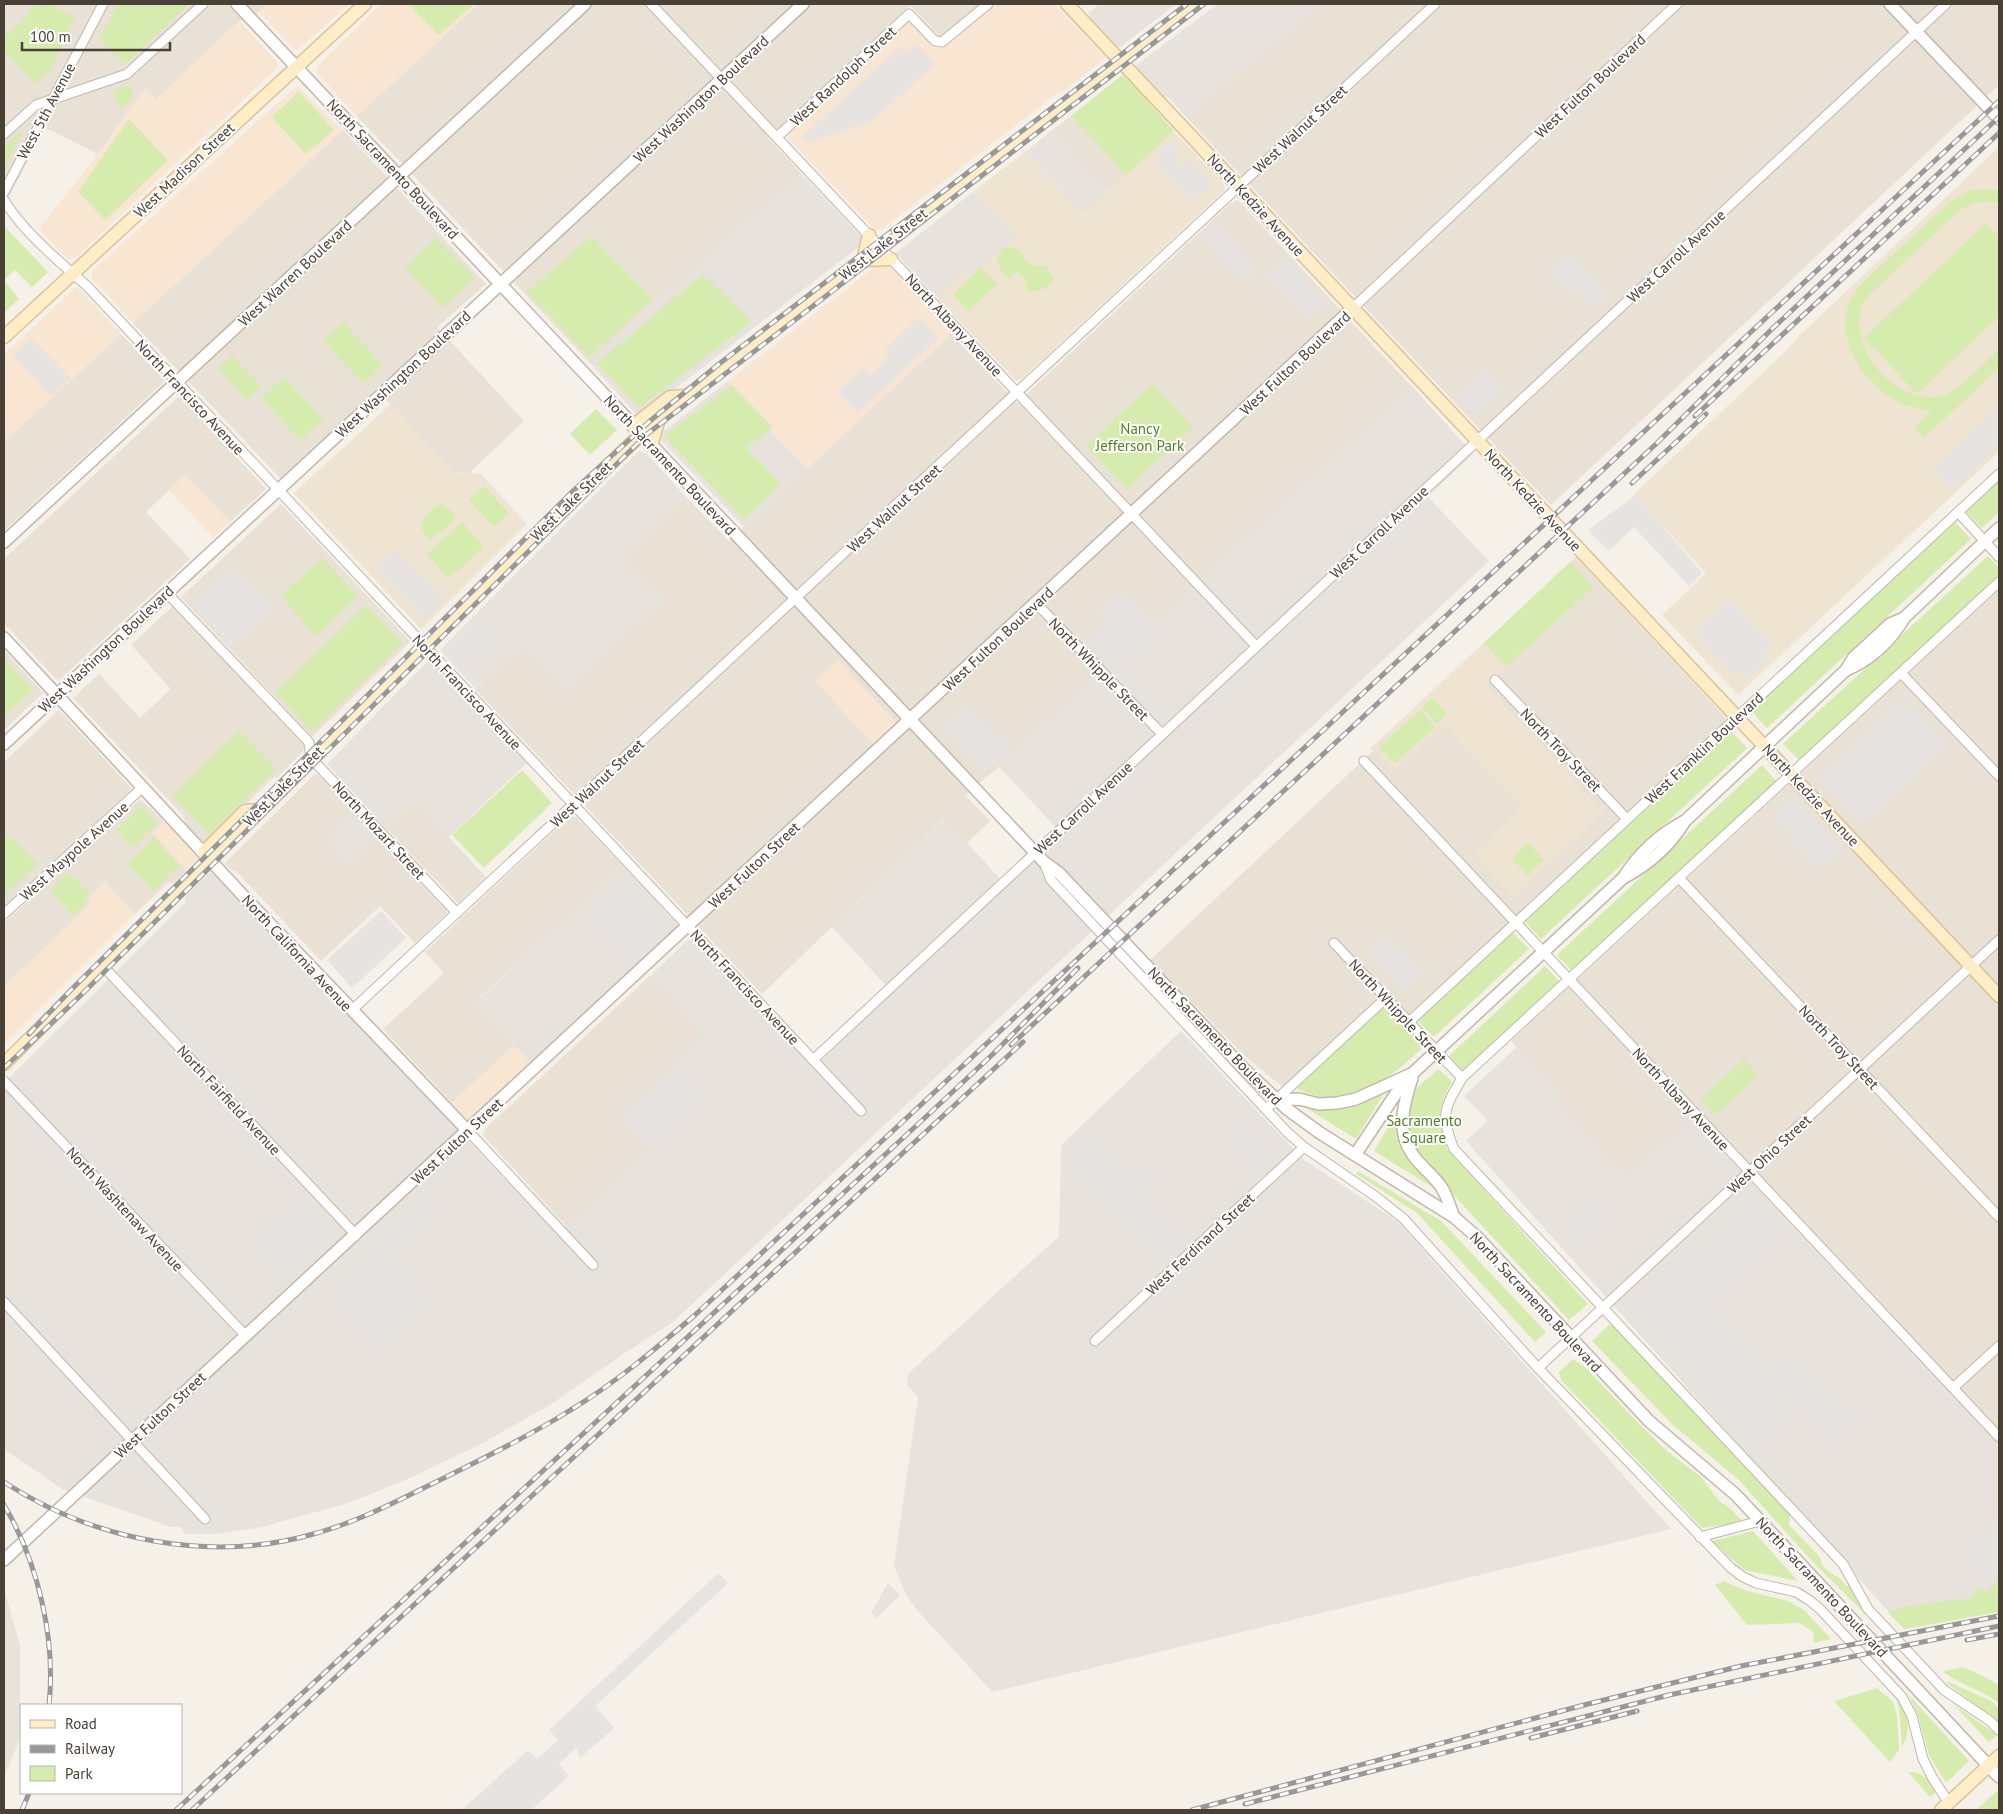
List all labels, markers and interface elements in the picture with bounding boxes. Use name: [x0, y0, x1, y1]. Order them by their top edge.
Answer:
scale bar: [22, 20, 170, 52]
street label: West Randolph Street: [786, 22, 900, 130]
text: 100 m: [30, 27, 71, 46]
street label: West Fulton Boulevard: [1531, 30, 1649, 142]
street label: West Washington Boulevard: [629, 31, 773, 167]
street label: West 5th Avenue: [13, 59, 79, 163]
street label: West Walnut Street: [1249, 80, 1351, 178]
street label: North Sacramento Boulevard: [323, 95, 463, 243]
street label: West Madison Street: [130, 118, 238, 222]
street label: North Kedzie Avenue: [1203, 150, 1309, 260]
street label: West Lake Street: [835, 204, 931, 284]
street label: West Carroll Avenue: [1623, 205, 1729, 307]
street label: West Warren Boulevard: [234, 216, 356, 330]
street label: North Albany Avenue: [901, 269, 1007, 381]
street label: West Washington Boulevard: [331, 306, 475, 442]
street label: West Fulton Boulevard: [1236, 307, 1354, 419]
street label: North Francisco Avenue: [131, 335, 249, 459]
street label: North Sacramento Boulevard: [600, 391, 740, 539]
park label: Nancy Jefferson Park: [1095, 419, 1185, 455]
street label: North Kedzie Avenue: [1480, 445, 1586, 555]
street label: West Lake Street: [526, 457, 616, 545]
street label: West Walnut Street: [843, 459, 945, 557]
street label: West Carroll Avenue: [1326, 481, 1432, 583]
street label: West Washington Boulevard: [34, 581, 178, 717]
street label: West Fulton Boulevard: [939, 583, 1057, 695]
street label: North Whipple Street: [1045, 614, 1153, 724]
street label: North Francisco Avenue: [408, 630, 526, 754]
street label: West Franklin Boulevard: [1641, 688, 1767, 808]
street label: North Troy Street: [1516, 704, 1606, 796]
street label: West Walnut Street: [546, 734, 648, 832]
street label: North Kedzie Avenue: [1758, 740, 1864, 850]
street label: West Lake Street: [239, 742, 327, 830]
street label: West Carroll Avenue: [1030, 757, 1136, 859]
street label: North Mozart Street: [328, 777, 430, 883]
street label: West Maypole Avenue: [16, 797, 132, 905]
street label: West Fulton Street: [704, 818, 804, 912]
street label: North California Avenue: [238, 891, 356, 1015]
street label: North Francisco Avenue: [686, 925, 804, 1049]
street label: North Whipple Street: [1345, 955, 1451, 1067]
street label: North Sacramento Boulevard: [1144, 963, 1286, 1109]
street label: North Troy Street: [1795, 1001, 1883, 1093]
street label: North Fairfield Avenue: [173, 1041, 285, 1159]
street label: North Albany Avenue: [1628, 1043, 1734, 1155]
street label: West Fulton Street: [407, 1094, 507, 1188]
street label: West Ohio Street: [1723, 1110, 1815, 1198]
park label: Sacramento Square: [1386, 1111, 1462, 1147]
street label: North Washtenaw Avenue: [62, 1143, 188, 1275]
street label: West Ferdinand Street: [1142, 1189, 1258, 1299]
street label: North Sacramento Boulevard: [1466, 1228, 1606, 1376]
street label: West Fulton Street: [110, 1368, 210, 1462]
street label: North Sacramento Boulevard: [1752, 1513, 1892, 1661]
legend: [20, 1704, 182, 1794]
text: Road: [65, 1714, 97, 1733]
text: Railway: [65, 1739, 115, 1758]
text: Park: [65, 1764, 93, 1783]

